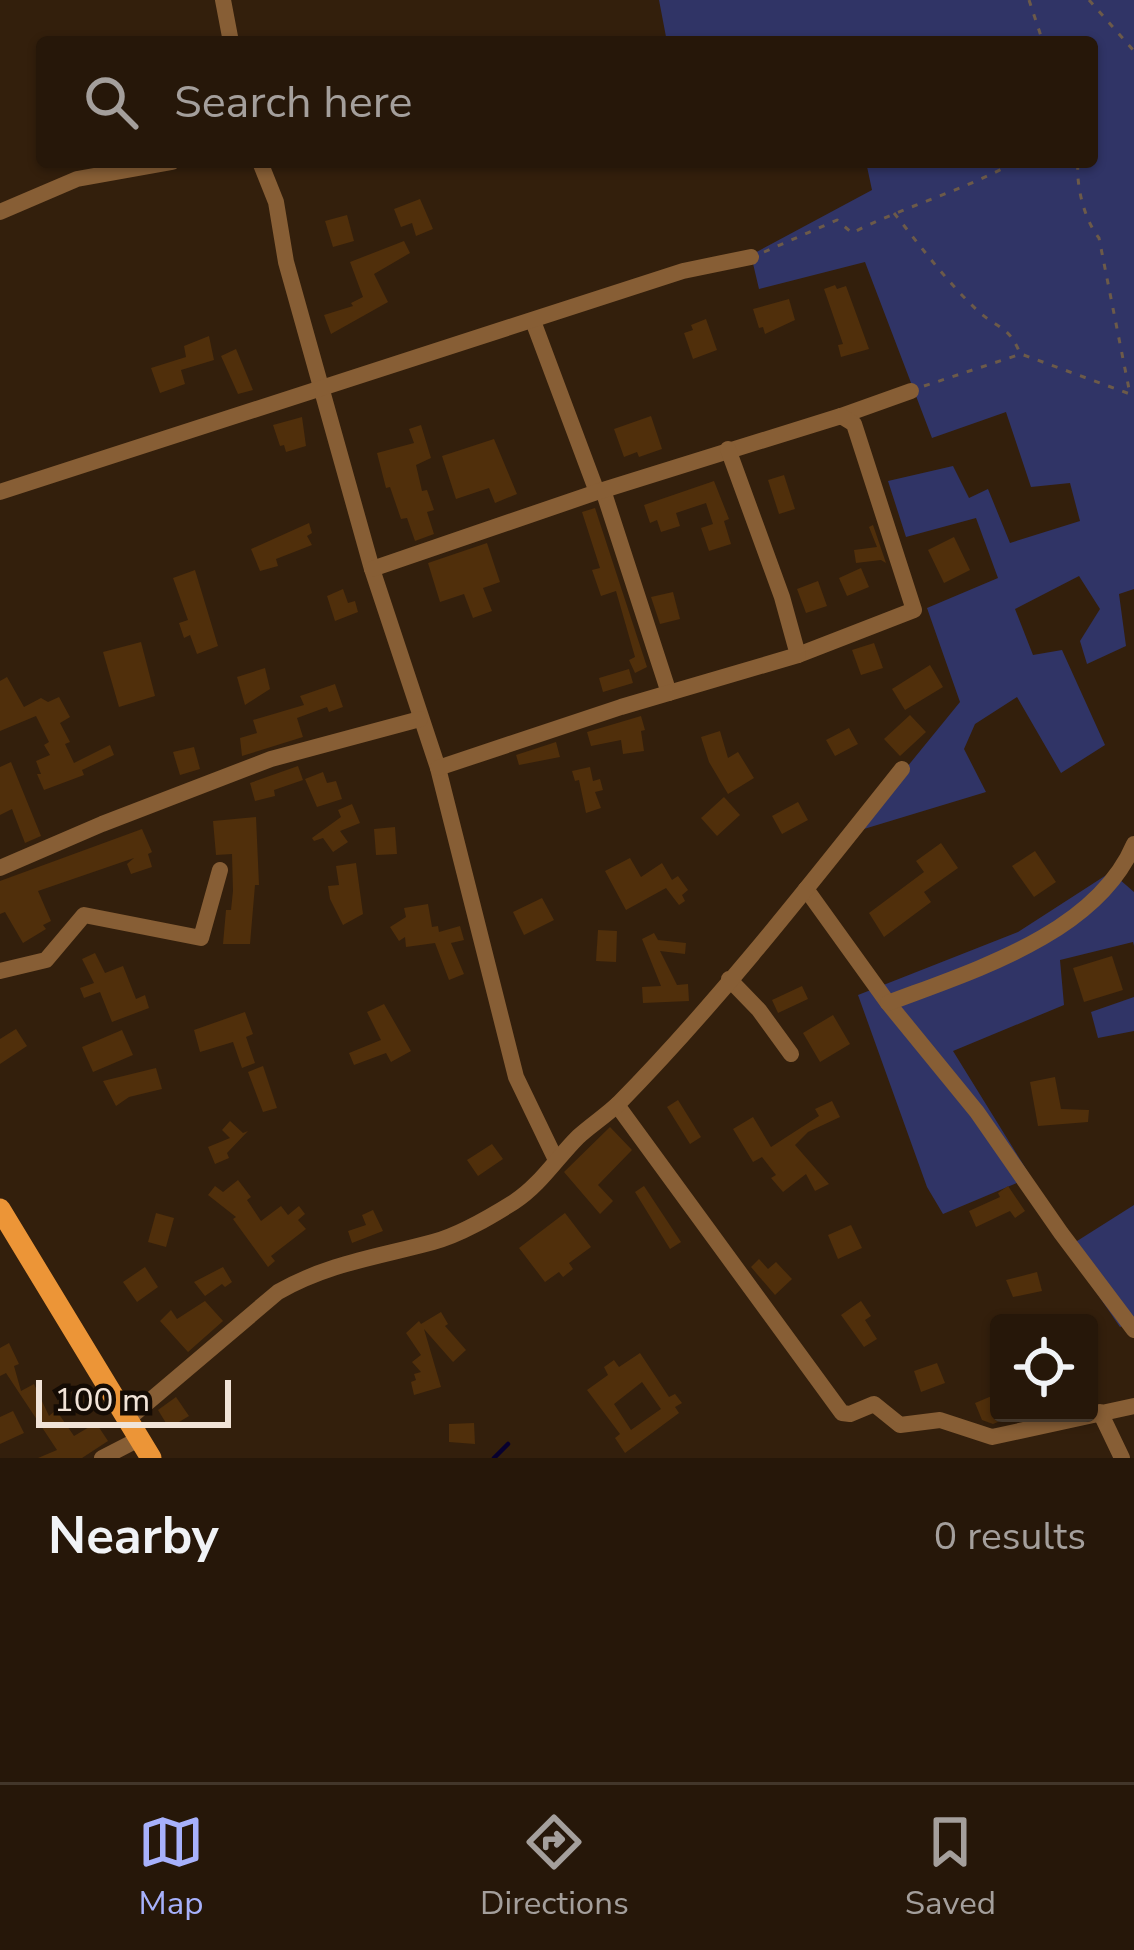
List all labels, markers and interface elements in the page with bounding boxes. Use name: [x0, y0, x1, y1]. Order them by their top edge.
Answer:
search box: [36, 36, 1098, 168]
icon: search: [78, 69, 144, 135]
text: Search here: [174, 72, 413, 133]
map controls: [990, 1314, 1098, 1422]
button: locate: [990, 1314, 1098, 1422]
scale bar: [36, 1374, 231, 1427]
text: 100 m: [54, 1378, 150, 1423]
text: Nearby: [48, 1501, 219, 1571]
text: 0 results: [934, 1510, 1086, 1563]
tab: Map: [138, 1809, 204, 1926]
tab: Directions: [480, 1809, 629, 1926]
tab: Saved: [905, 1809, 996, 1926]

